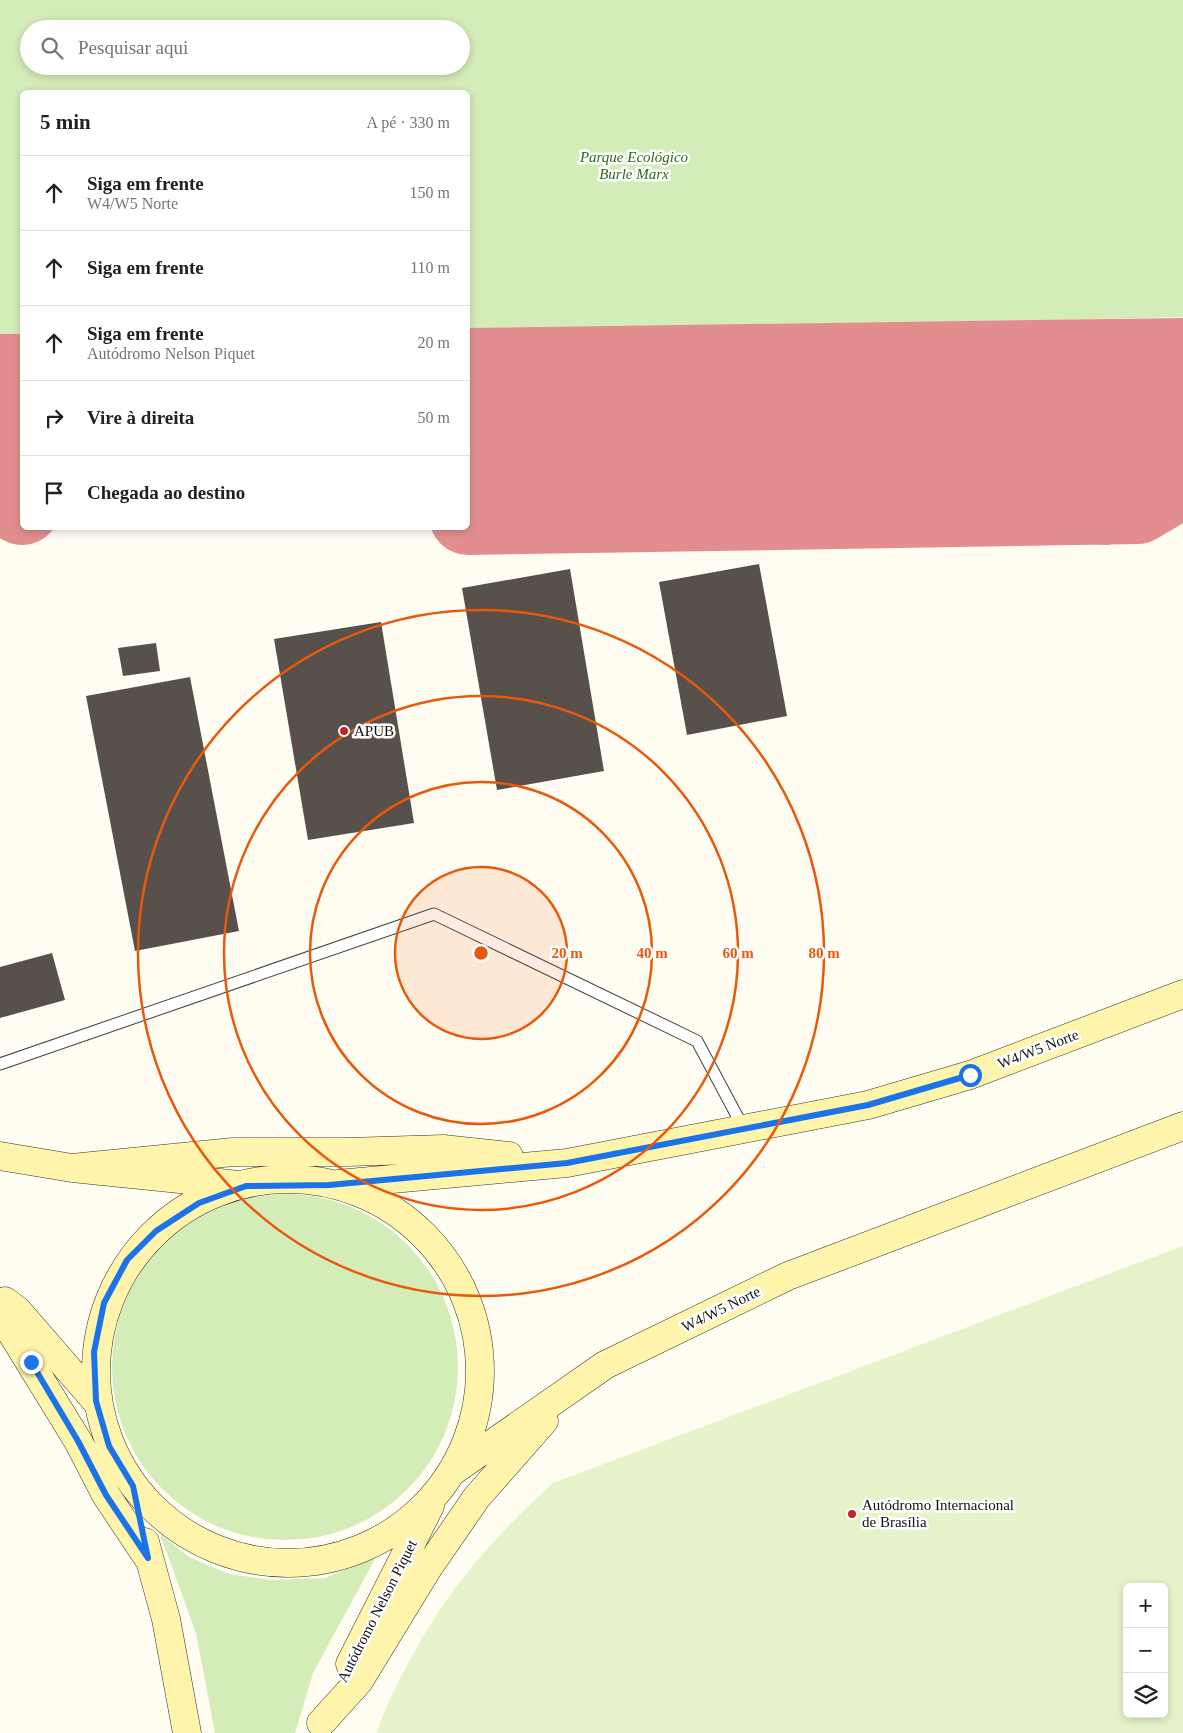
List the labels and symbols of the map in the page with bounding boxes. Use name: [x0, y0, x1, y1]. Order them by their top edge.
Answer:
park label: Parque Ecológico Burle Marx: [579, 149, 689, 182]
place label: APUB: [354, 723, 394, 739]
marker: APUB: [338, 725, 350, 737]
centre of rings: [472, 944, 490, 962]
text: 20 m: [551, 945, 583, 961]
text: 40 m: [636, 945, 668, 961]
text: 60 m: [722, 945, 754, 961]
text: 80 m: [808, 945, 840, 961]
street label: W4/W5 Norte: [995, 1026, 1081, 1072]
route start: [959, 1064, 982, 1087]
street label: W4/W5 Norte: [679, 1283, 763, 1335]
route end: [20, 1351, 43, 1374]
place label: Autódromo Internacional de Brasília: [862, 1497, 1014, 1530]
marker: Autódromo Internacional de Brasília: [846, 1508, 858, 1520]
street label: Autódromo Nelson Piquet: [334, 1536, 420, 1685]

